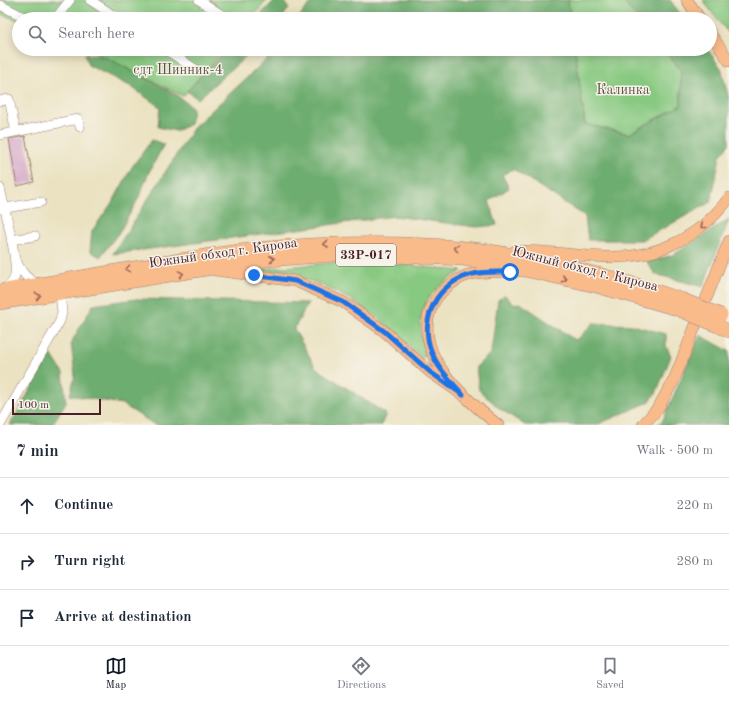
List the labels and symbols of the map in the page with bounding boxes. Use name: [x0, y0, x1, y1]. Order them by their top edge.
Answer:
park label: сдт Шинник-4: [133, 63, 223, 77]
park label: Калинка: [596, 83, 650, 97]
one-way arrow: [700, 222, 707, 229]
street label: Южный обход г. Кирова: [148, 236, 298, 270]
one-way arrow: [323, 240, 329, 249]
road number: 33Р-017: [336, 244, 396, 266]
one-way arrow: [453, 244, 459, 253]
street label: Южный обход г. Кирова: [510, 244, 660, 294]
one-way arrow: [269, 255, 275, 264]
route start: [501, 263, 519, 281]
one-way arrow: [125, 264, 131, 273]
route end: [245, 266, 263, 284]
one-way arrow: [177, 270, 184, 278]
one-way arrow: [561, 274, 567, 282]
one-way arrow: [35, 293, 42, 301]
scale bar: [12, 397, 101, 416]

